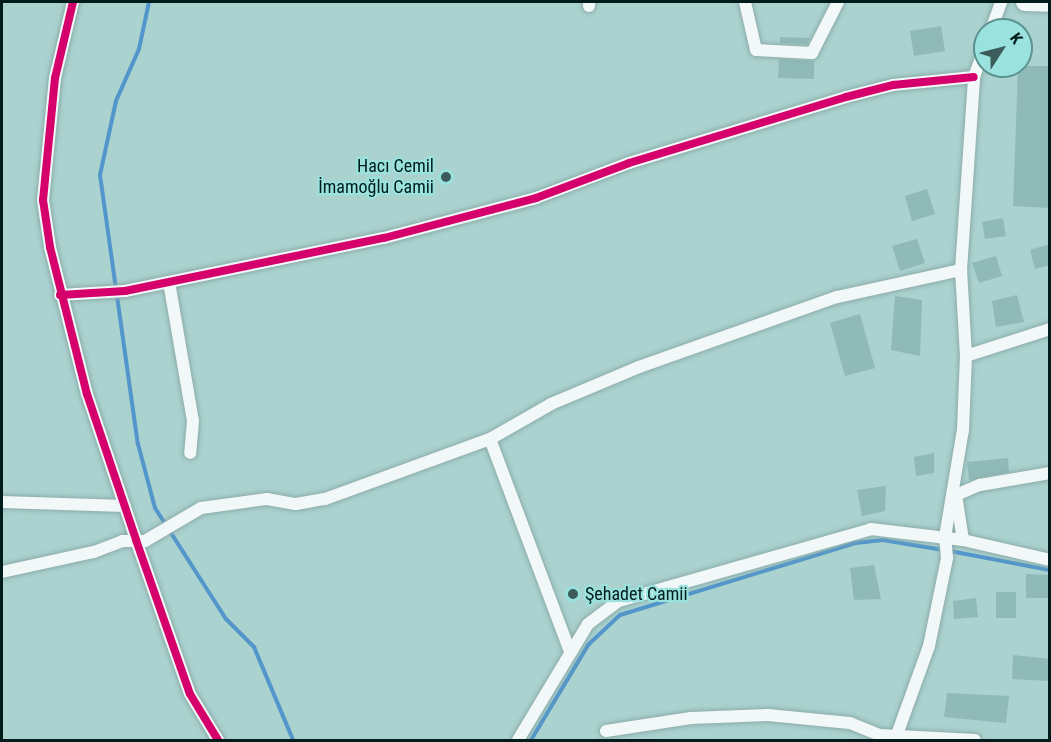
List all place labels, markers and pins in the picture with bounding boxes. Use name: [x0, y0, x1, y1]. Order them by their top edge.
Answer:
place label: Hacı Cemil İmamoğlu Camii: [318, 156, 434, 198]
marker: Hacı Cemil İmamoğlu Camii: [439, 170, 453, 184]
place label: Şehadet Camii: [585, 583, 688, 605]
marker: Şehadet Camii: [566, 587, 580, 601]

